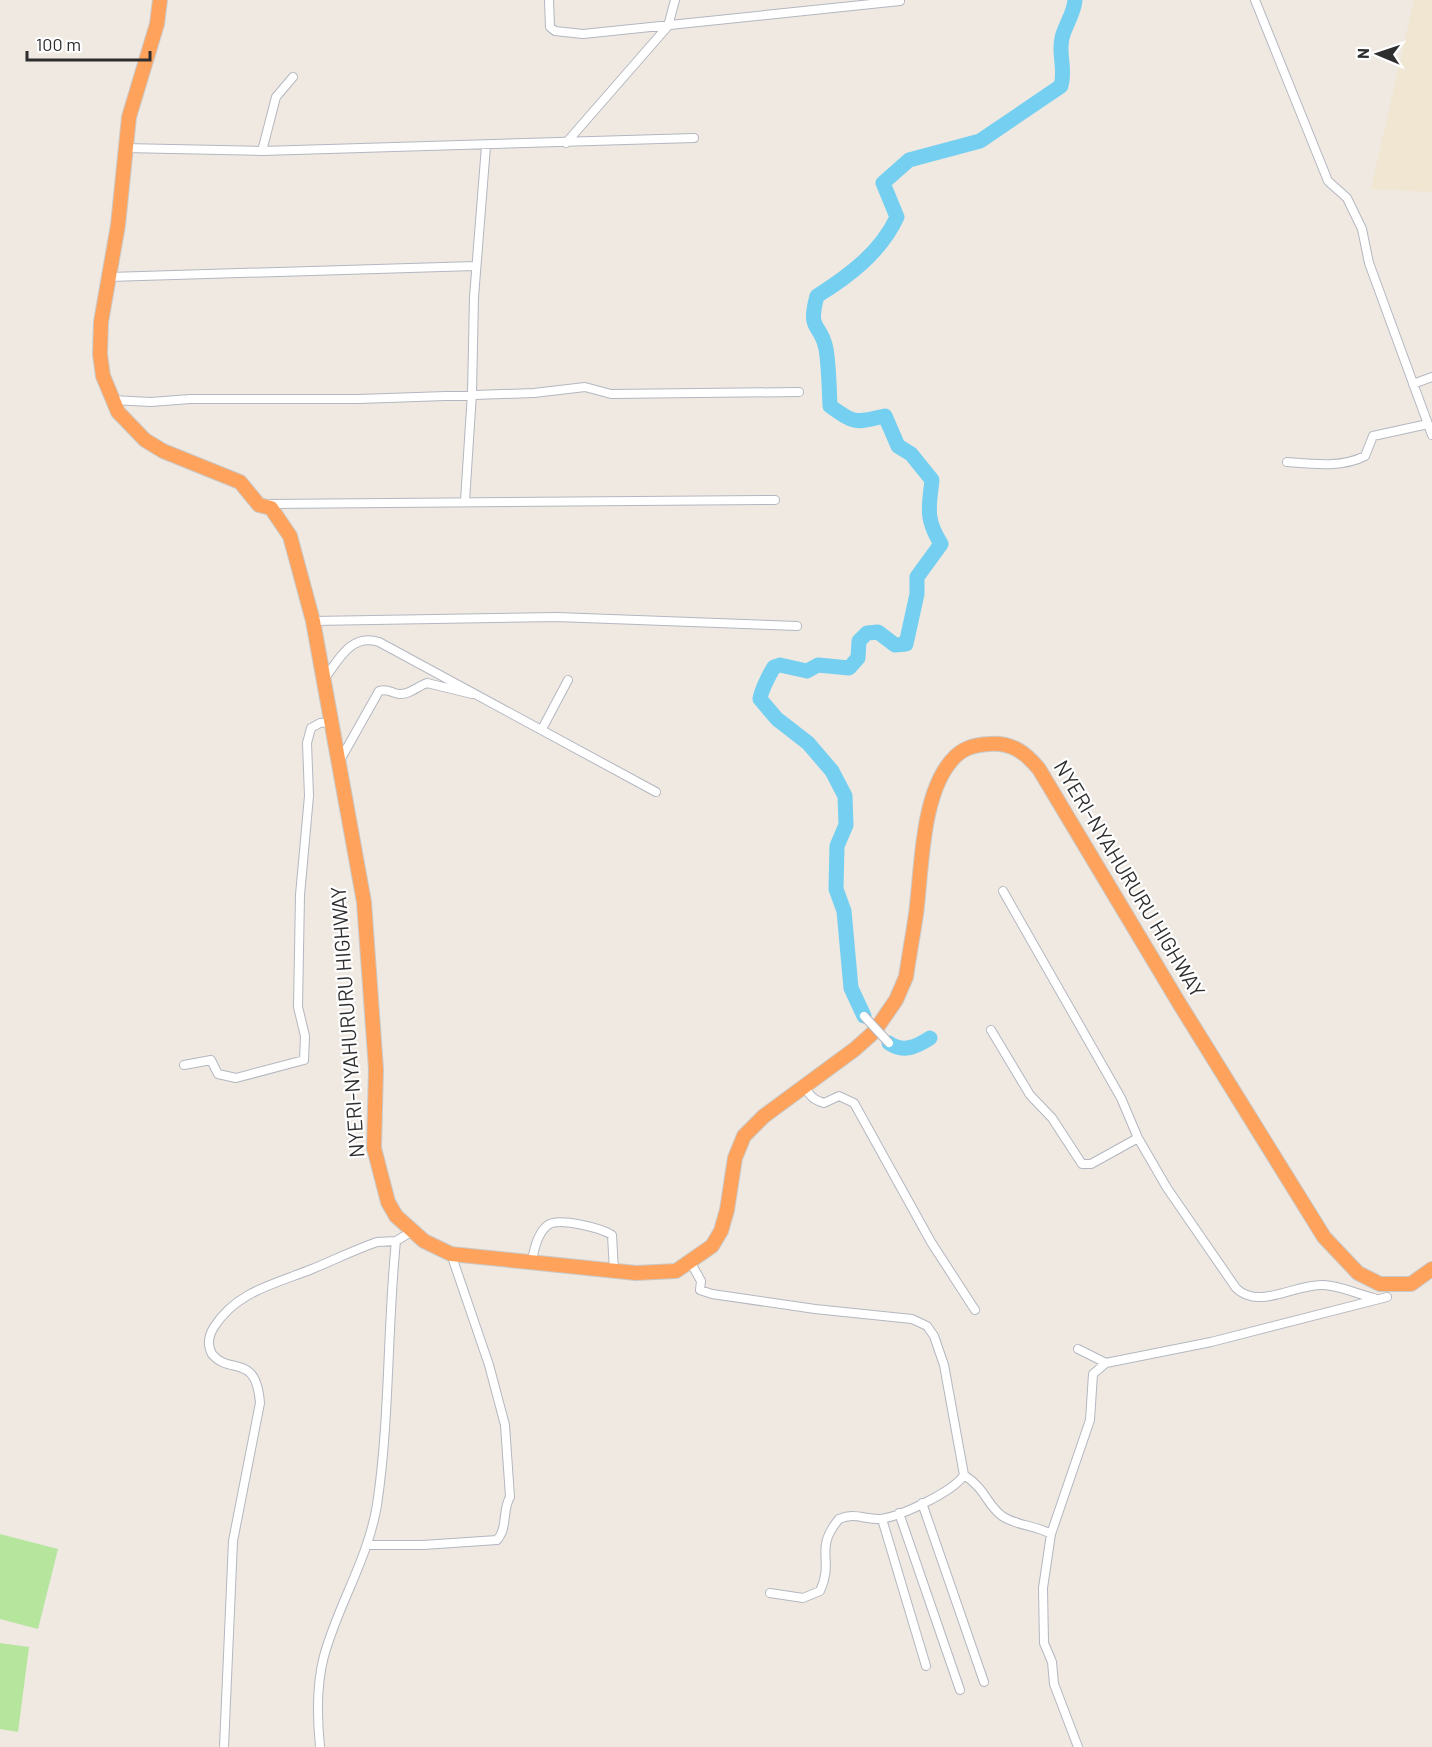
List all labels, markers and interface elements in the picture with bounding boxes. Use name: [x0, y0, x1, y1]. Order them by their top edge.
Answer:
scale bar: [27, 24, 150, 62]
north arrow: [1348, 24, 1408, 84]
text: 100 m: [36, 33, 81, 55]
text: N: [1353, 48, 1372, 59]
street label: NYERI-NYAHURURU HIGHWAY: [1049, 755, 1211, 1001]
street label: NYERI-NYAHURURU HIGHWAY: [325, 885, 368, 1159]

